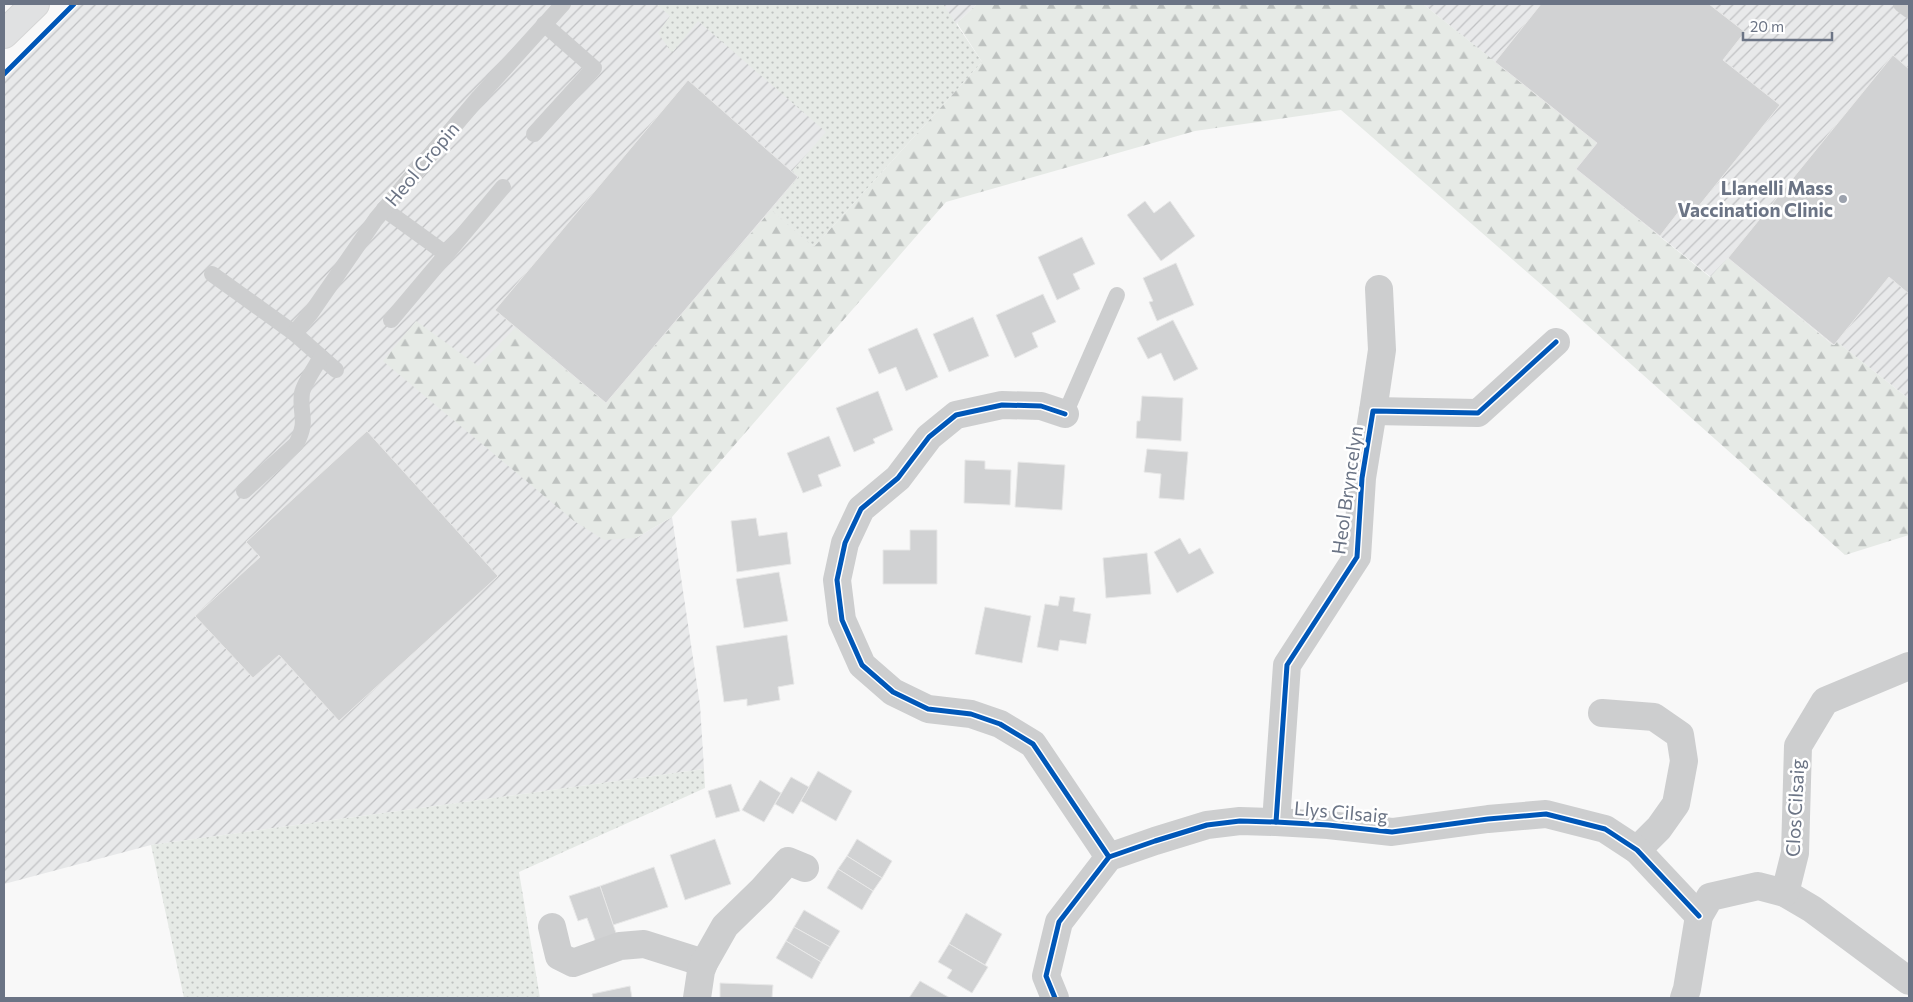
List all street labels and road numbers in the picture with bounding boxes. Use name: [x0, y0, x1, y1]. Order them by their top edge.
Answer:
street label: Heol Cropin: [380, 117, 463, 210]
street label: Heol Bryncelyn: [1326, 424, 1367, 556]
street label: Clos Cilsaig: [1780, 759, 1809, 857]
street label: Llys Cilsaig: [1293, 796, 1389, 827]

